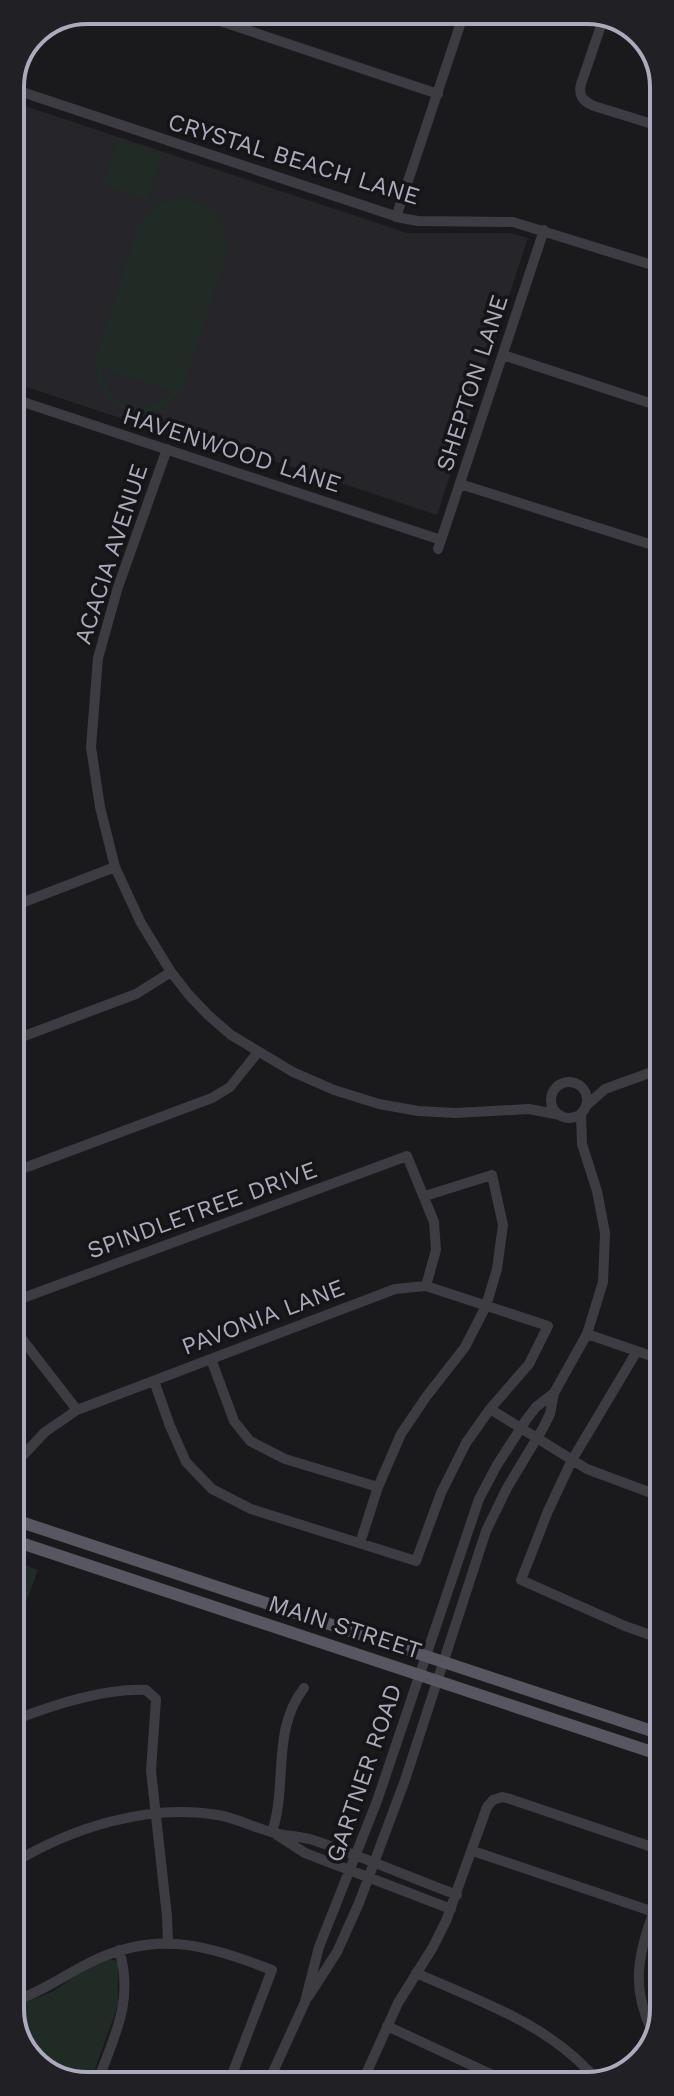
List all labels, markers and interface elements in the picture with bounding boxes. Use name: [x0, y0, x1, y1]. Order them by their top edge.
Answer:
street label: CRYSTAL BEACH LANE: [165, 107, 423, 211]
street label: SHEPTON LANE: [430, 291, 514, 475]
street label: HAVENWOOD LANE: [119, 401, 345, 499]
street label: ACACIA AVENUE: [69, 460, 153, 648]
street label: SPINDLETREE DRIVE: [83, 1155, 321, 1265]
street label: PAVONIA LANE: [178, 1273, 348, 1361]
street label: MAIN STREET: [265, 1589, 425, 1665]
street label: GARTNER ROAD: [320, 1680, 408, 1866]

